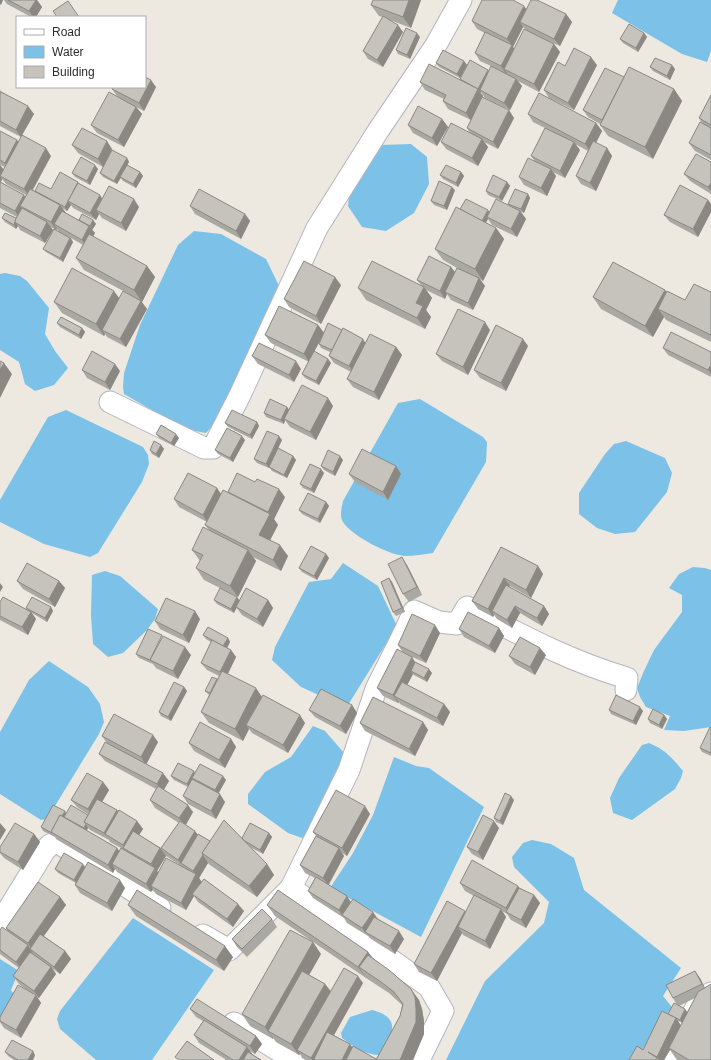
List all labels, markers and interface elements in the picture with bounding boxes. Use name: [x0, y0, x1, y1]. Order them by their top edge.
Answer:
legend: [16, 16, 146, 88]
text: Road: [52, 25, 81, 39]
text: Water: [52, 45, 84, 59]
text: Building: [52, 65, 95, 79]

